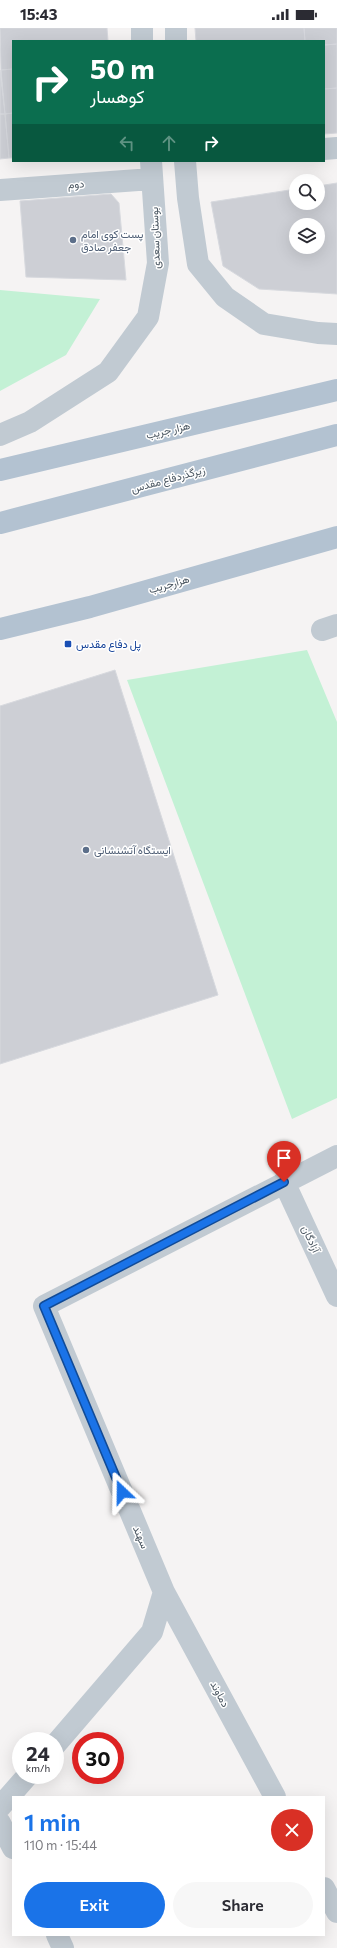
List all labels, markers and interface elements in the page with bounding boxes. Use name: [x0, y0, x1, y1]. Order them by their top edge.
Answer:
text: 15:43: [20, 5, 57, 23]
text: 50 m: [90, 51, 155, 85]
icon: right: [24, 56, 76, 108]
text: کوهسار: [90, 85, 145, 107]
icon: left: [116, 132, 138, 154]
icon: ahead: [158, 132, 180, 154]
icon: right: [200, 132, 222, 154]
map controls: [289, 174, 325, 254]
button: search: [289, 174, 325, 210]
street label: دوم: [67, 176, 85, 193]
street label: بوستان سعدی: [147, 207, 163, 269]
button: layers: [289, 218, 325, 254]
place label: پست کوی امام جعفر صادق: [81, 227, 144, 254]
marker: پست کوی امام جعفر صادق: [68, 235, 78, 245]
street label: هزار جریب: [145, 418, 192, 442]
street label: زیرگذردفاع مقدس: [129, 462, 207, 497]
street label: هزارجریب: [147, 571, 191, 596]
place label: پل دفاع مقدس: [76, 637, 141, 652]
marker: پل دفاع مقدس: [63, 639, 73, 649]
place label: ایستگاه آتشنشانی: [94, 843, 171, 857]
marker: ایستگاه آتشنشانی: [81, 845, 91, 855]
pin: [267, 1141, 301, 1182]
icon: arrive: [273, 1147, 295, 1169]
street label: آزادگان: [299, 1223, 324, 1256]
position arrow: [101, 1471, 143, 1513]
street label: سهند: [130, 1523, 152, 1551]
street label: دماوند: [207, 1678, 233, 1710]
speed limit sign: 30: [72, 1732, 124, 1784]
text: 24: [26, 1741, 50, 1765]
text: km/h: [26, 1762, 50, 1774]
text: 1 min: [24, 1807, 81, 1836]
button: close: [271, 1809, 313, 1851]
text: 110 m · 15:44: [24, 1837, 97, 1853]
button: Exit: [24, 1882, 165, 1928]
button: Share: [173, 1882, 313, 1928]

